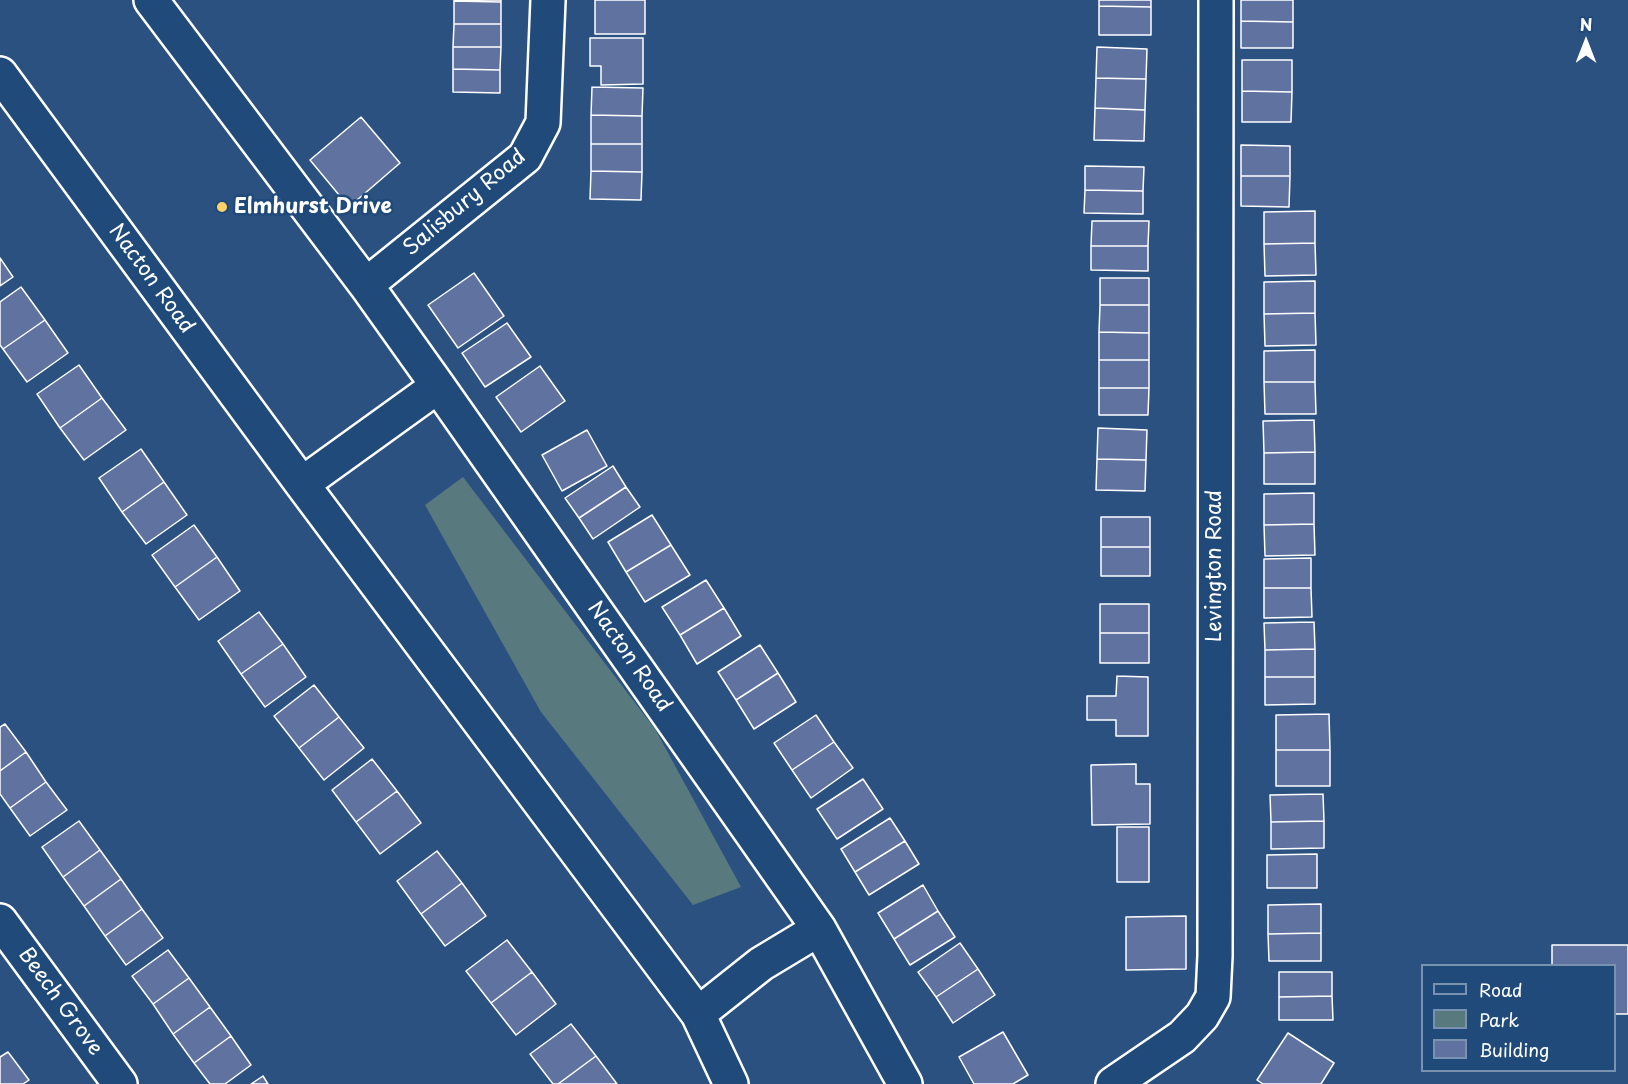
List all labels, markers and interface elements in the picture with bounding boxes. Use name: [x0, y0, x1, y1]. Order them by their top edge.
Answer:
north arrow: [1556, 12, 1616, 72]
text: N: [1580, 12, 1592, 36]
street label: Salisbury Road: [399, 145, 531, 261]
place label: Elmhurst Drive: [234, 194, 392, 220]
marker: Elmhurst Drive: [215, 200, 229, 214]
street label: Nacton Road: [103, 219, 199, 339]
street label: Levington Road: [1202, 490, 1228, 642]
street label: Nacton Road: [582, 597, 676, 717]
street label: Beech Grove: [13, 943, 107, 1061]
legend: [1421, 964, 1616, 1072]
text: Road: [1479, 976, 1523, 1003]
text: Park: [1479, 1006, 1519, 1033]
text: Building: [1479, 1036, 1549, 1063]

